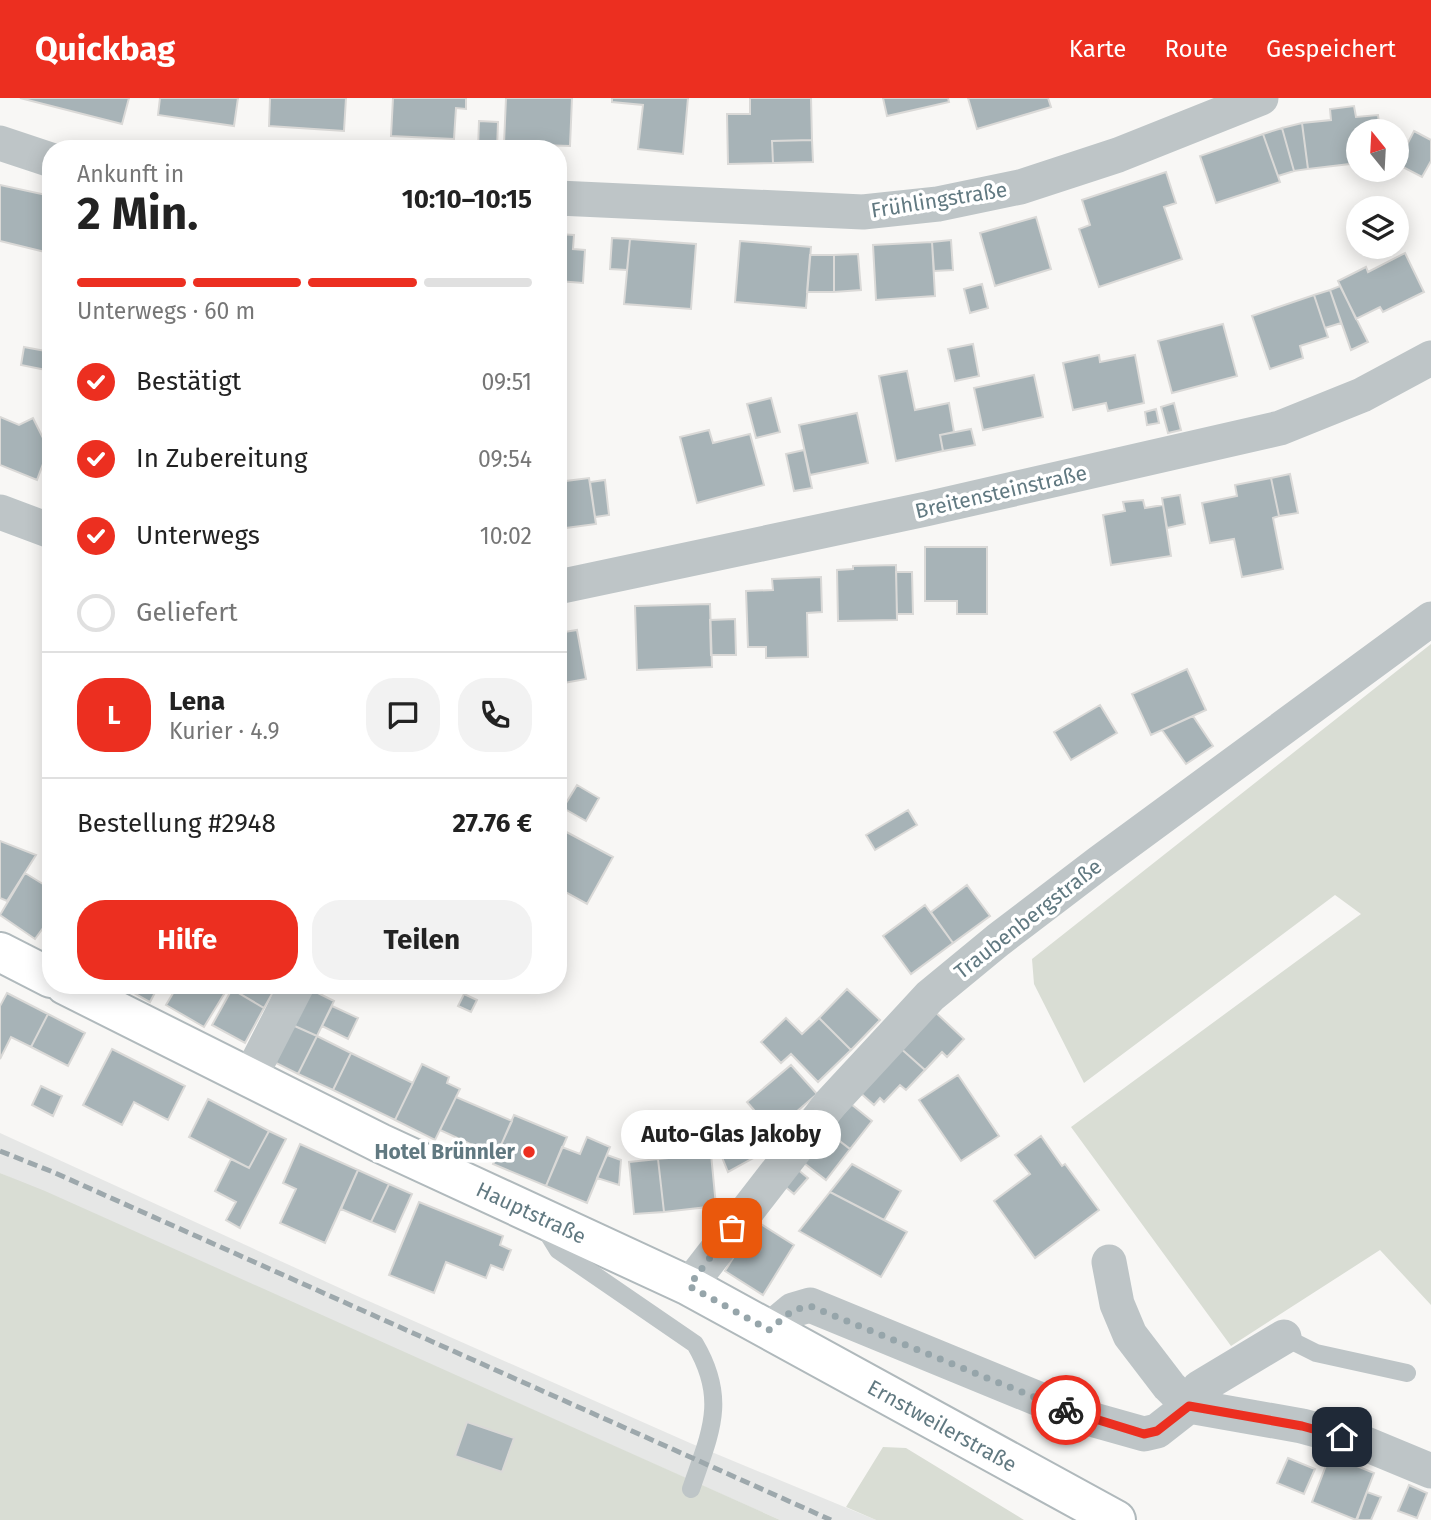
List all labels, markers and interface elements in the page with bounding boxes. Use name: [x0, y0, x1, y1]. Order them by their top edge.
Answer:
text: Quickbag: [35, 29, 175, 69]
text: Karte: [1069, 35, 1126, 63]
text: Route: [1164, 35, 1228, 63]
text: Gespeichert: [1266, 35, 1396, 63]
north arrow: [1346, 119, 1409, 182]
map controls: [1346, 119, 1409, 259]
text: Ankunft in: [77, 160, 184, 188]
street label: Frühlingstraße: [869, 176, 1009, 224]
text: 10:10–10:15: [402, 184, 532, 215]
text: 2 Min.: [77, 186, 198, 241]
button: layers: [1346, 196, 1409, 259]
text: Unterwegs · 60 m: [77, 297, 255, 325]
icon: check: [77, 363, 115, 401]
text: Bestätigt: [136, 366, 241, 397]
text: 09:51: [481, 368, 532, 396]
icon: check: [77, 440, 115, 478]
text: In Zubereitung: [136, 443, 308, 474]
text: 09:54: [478, 445, 532, 473]
street label: Breitensteinstraße: [913, 460, 1089, 524]
icon: check: [77, 517, 115, 555]
text: Unterwegs: [136, 520, 260, 551]
text: 10:02: [480, 522, 532, 550]
text: Geliefert: [136, 597, 238, 628]
button: chat: [366, 678, 440, 752]
button: phone: [458, 678, 532, 752]
text: Lena: [169, 686, 225, 717]
text: L: [107, 700, 121, 731]
text: Kurier · 4.9: [169, 717, 279, 745]
text: Bestellung #2948: [77, 808, 276, 839]
text: 27.76 €: [453, 808, 532, 839]
street label: Traubenbergstraße: [949, 853, 1107, 985]
button: Hilfe: [77, 900, 298, 980]
button: Teilen: [312, 900, 532, 980]
callout: Auto-Glas Jakoby: [622, 1109, 842, 1158]
text: Auto-Glas Jakoby: [641, 1120, 821, 1148]
place label: Hotel Brünnler: [374, 1139, 516, 1165]
marker: Hotel Brünnler: [521, 1144, 537, 1160]
street label: Hauptstraße: [472, 1176, 590, 1250]
pin: [702, 1198, 762, 1258]
icon: bag: [713, 1209, 751, 1247]
street label: Ernstweilerstraße: [863, 1374, 1021, 1478]
courier: [1031, 1375, 1101, 1445]
icon: bike: [1047, 1391, 1085, 1429]
pin: [1312, 1407, 1372, 1467]
icon: home: [1323, 1418, 1361, 1456]

